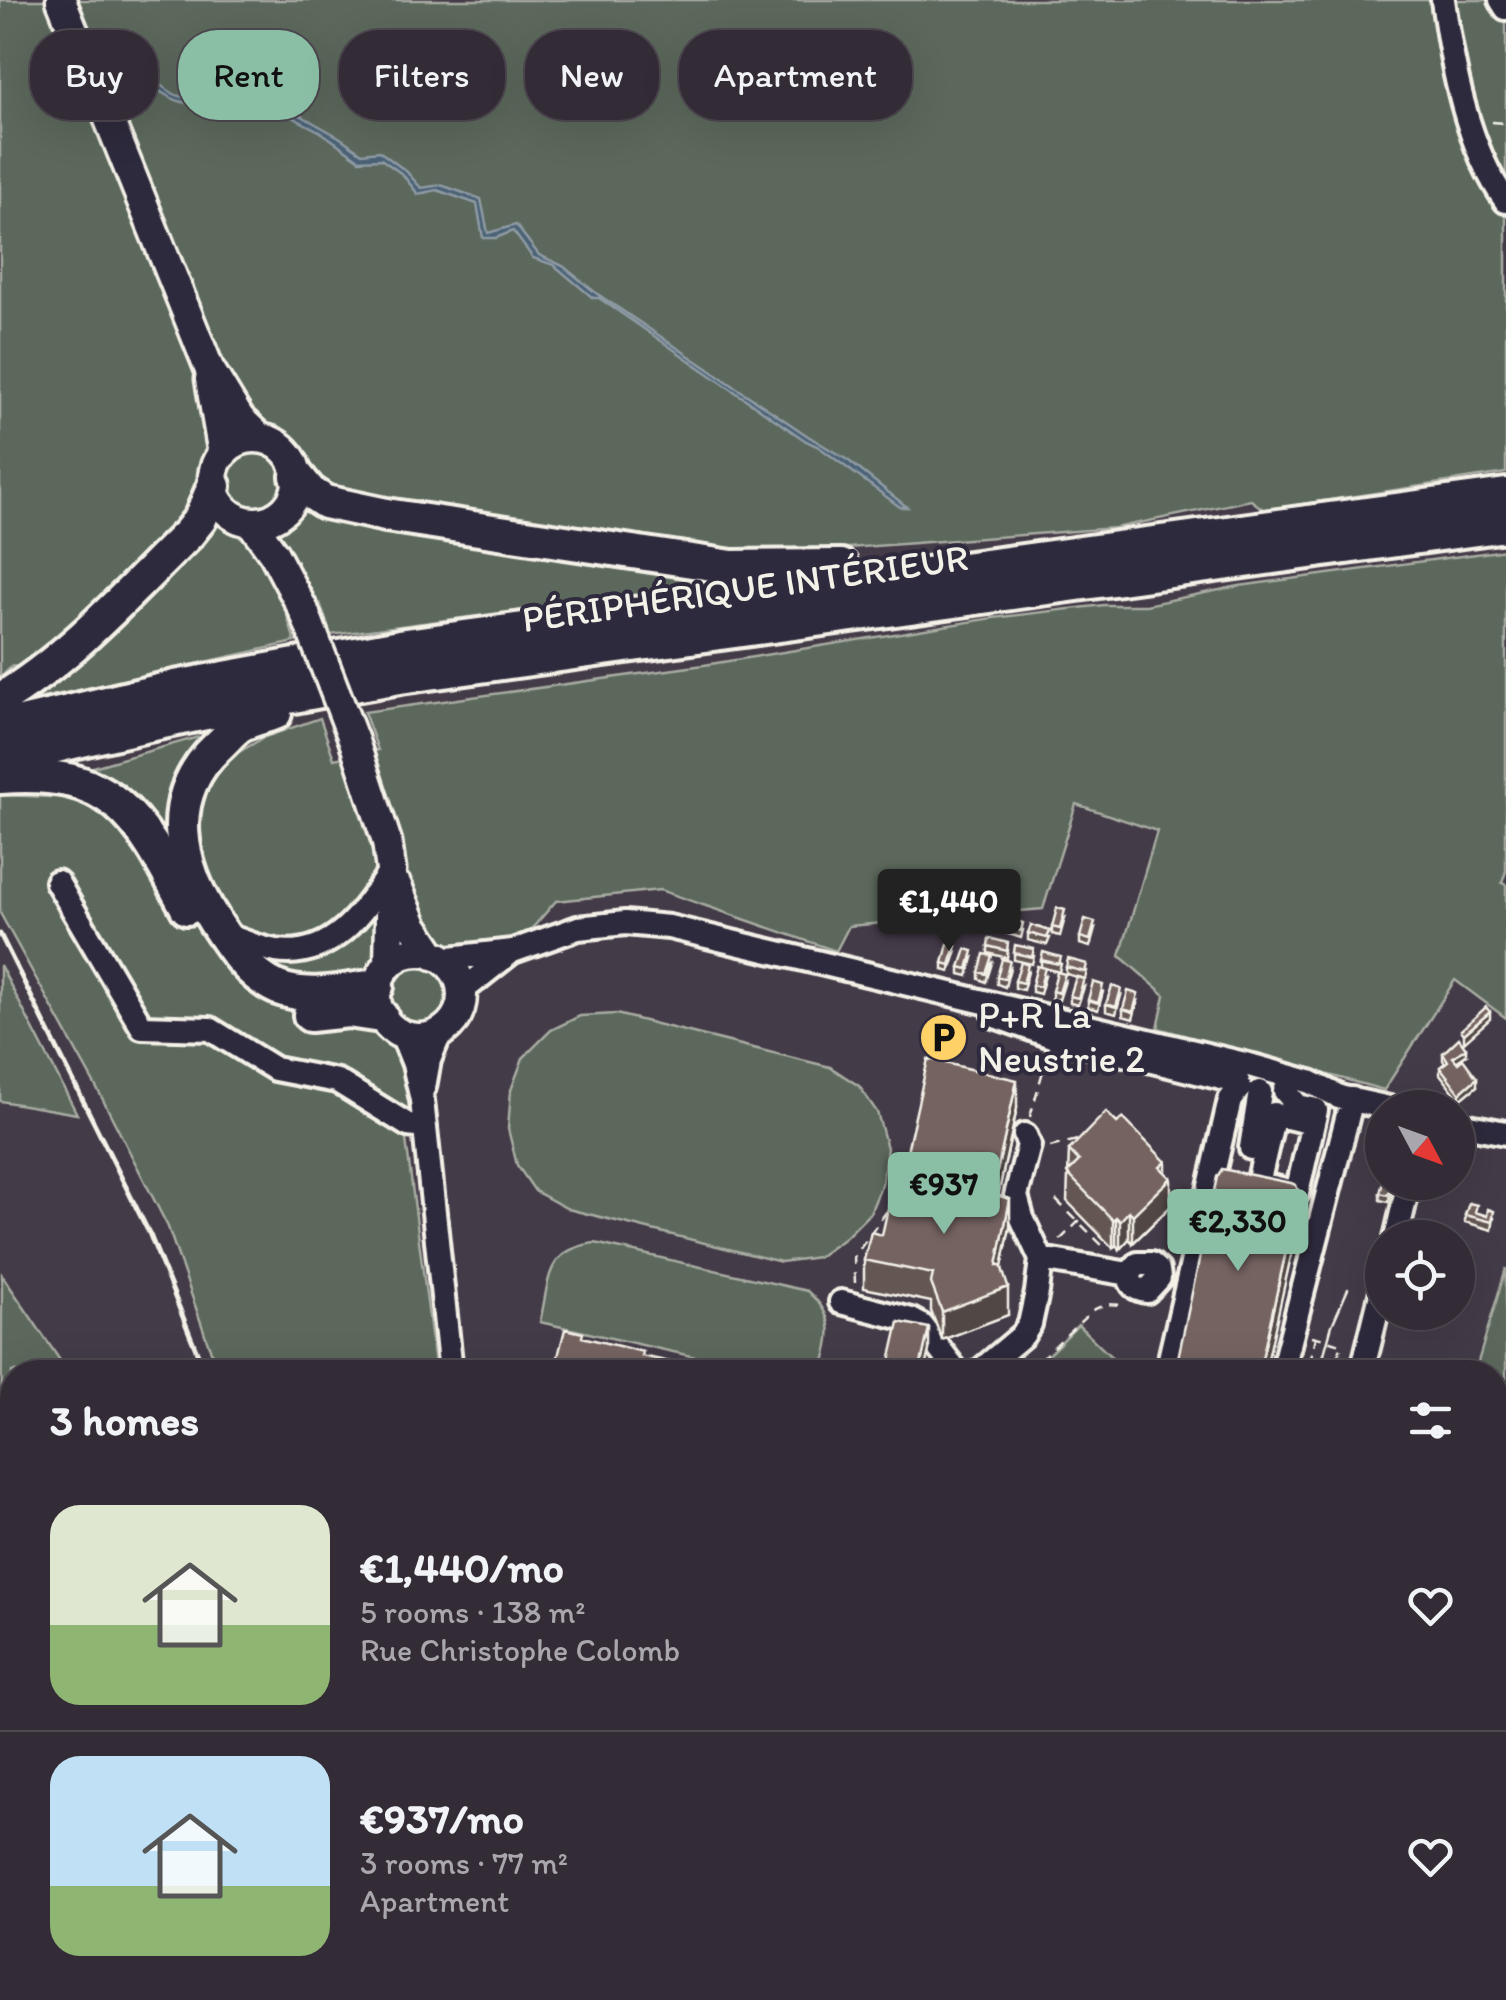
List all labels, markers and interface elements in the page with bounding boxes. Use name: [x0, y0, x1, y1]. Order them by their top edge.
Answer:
chip: Buy: [30, 30, 158, 120]
chip: Rent: [178, 30, 319, 120]
chip: Filters: [339, 30, 505, 120]
chip: New: [525, 30, 659, 120]
chip: Apartment: [679, 30, 912, 120]
street label: PÉRIPHÉRIQUE INTÉRIEUR: [519, 534, 971, 642]
pin: €1,440: [868, 869, 1030, 954]
text: €1,440: [900, 882, 998, 920]
place label: P+R La Neustrie 2: [978, 992, 1145, 1082]
parking icon: P+R La Neustrie 2: [917, 1011, 969, 1063]
north arrow: [1365, 1090, 1475, 1200]
map controls: [1365, 1090, 1475, 1330]
pin: €937: [885, 1152, 1003, 1237]
text: €937: [910, 1165, 978, 1203]
pin: €2,330: [1157, 1189, 1319, 1274]
text: €2,330: [1189, 1202, 1287, 1240]
button: locate: [1365, 1220, 1475, 1330]
icon: filters: [1403, 1393, 1458, 1448]
text: 3 homes: [50, 1395, 199, 1446]
text: €1,440/mo: [360, 1542, 564, 1593]
icon: home: [130, 1545, 250, 1665]
icon: heart: [1403, 1578, 1458, 1633]
text: 5 rooms · 138 m²: [360, 1593, 586, 1631]
text: Rue Christophe Colomb: [360, 1631, 680, 1669]
text: €937/mo: [360, 1793, 524, 1844]
icon: home: [130, 1796, 250, 1916]
icon: heart: [1403, 1829, 1458, 1884]
text: 3 rooms · 77 m²: [360, 1844, 568, 1882]
text: Apartment: [360, 1882, 509, 1920]

